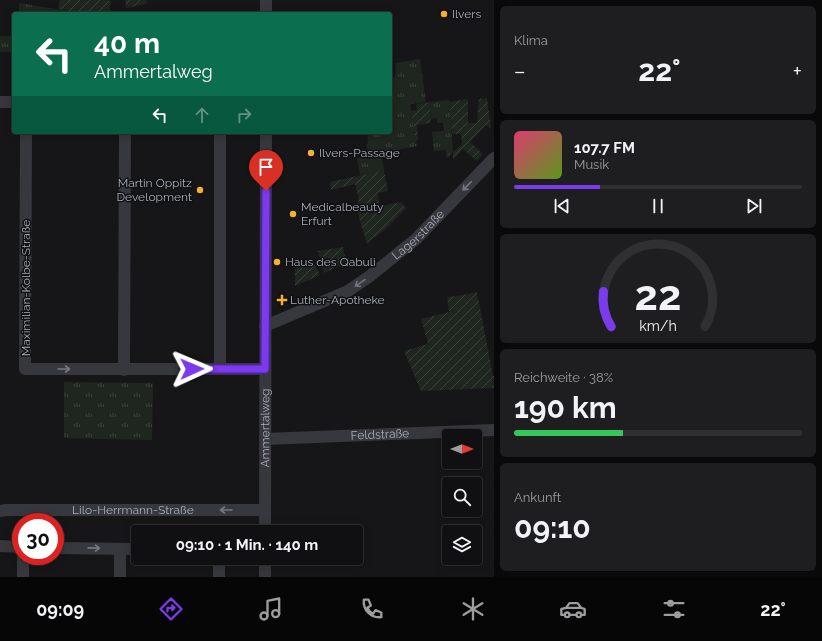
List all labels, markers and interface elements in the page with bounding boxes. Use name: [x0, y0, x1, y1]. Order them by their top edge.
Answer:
place label: Ilvers: [452, 7, 481, 21]
marker: Ilvers: [439, 9, 449, 19]
text: 40 m: [94, 27, 160, 60]
icon: left: [28, 28, 80, 80]
text: Klima: [514, 33, 548, 48]
text: 22°: [638, 53, 680, 88]
text: −: [514, 58, 526, 84]
text: +: [793, 58, 802, 84]
text: Ammertalweg: [94, 61, 213, 82]
icon: left: [149, 104, 171, 126]
icon: ahead: [191, 104, 213, 126]
icon: right: [233, 104, 255, 126]
text: 107.7 FM: [574, 139, 635, 157]
place label: Ilvers-Passage: [319, 146, 400, 160]
marker: Ilvers-Passage: [306, 148, 316, 158]
pin: [249, 150, 283, 191]
icon: arrive: [255, 156, 277, 178]
text: Musik: [574, 157, 609, 172]
place label: Martin Oppitz Development: [116, 176, 192, 204]
one-way arrow: [462, 181, 472, 191]
marker: Martin Oppitz Development: [195, 185, 205, 195]
icon: previous: [551, 195, 573, 217]
icon: pause: [647, 195, 669, 217]
icon: next: [743, 195, 765, 217]
place label: Medicalbeauty Erfurt: [301, 200, 384, 228]
street label: Lagerstraße: [389, 207, 447, 263]
marker: Medicalbeauty Erfurt: [288, 209, 298, 219]
street label: Maximilian-Kolbe-Straße: [19, 220, 33, 356]
place label: Haus des Qabuli: [285, 255, 376, 269]
marker: Haus des Qabuli: [272, 257, 282, 267]
text: 22: [635, 270, 681, 319]
one-way arrow: [355, 279, 366, 287]
place label: Luther-Apotheke: [290, 293, 385, 307]
marker: Luther-Apotheke: [277, 295, 287, 305]
text: km/h: [639, 317, 677, 333]
position arrow: [171, 348, 213, 390]
one-way arrow: [57, 365, 70, 373]
text: Reichweite · 38%: [514, 370, 613, 385]
street label: Ammertalweg: [258, 388, 272, 468]
text: 190 km: [514, 390, 617, 425]
street label: Feldstraße: [350, 426, 410, 443]
north arrow: [442, 429, 482, 469]
map controls: [442, 429, 482, 565]
button: search: [442, 477, 482, 517]
text: Ankunft: [514, 490, 561, 505]
street label: Lilo-Herrmann-Straße: [72, 503, 194, 517]
one-way arrow: [220, 506, 233, 514]
text: 09:10: [514, 510, 591, 545]
speed limit sign: 30: [12, 513, 64, 565]
button: layers: [442, 525, 482, 565]
text: 09:10 · 1 Min. · 140 m: [176, 536, 318, 554]
one-way arrow: [87, 544, 100, 552]
icon: directions: [157, 595, 185, 623]
icon: music: [257, 595, 285, 623]
icon: phone: [358, 595, 386, 623]
icon: climate: [459, 595, 487, 623]
icon: car: [559, 595, 587, 623]
icon: filters: [660, 595, 688, 623]
text: 09:09: [36, 599, 84, 620]
text: 22°: [760, 599, 786, 620]

